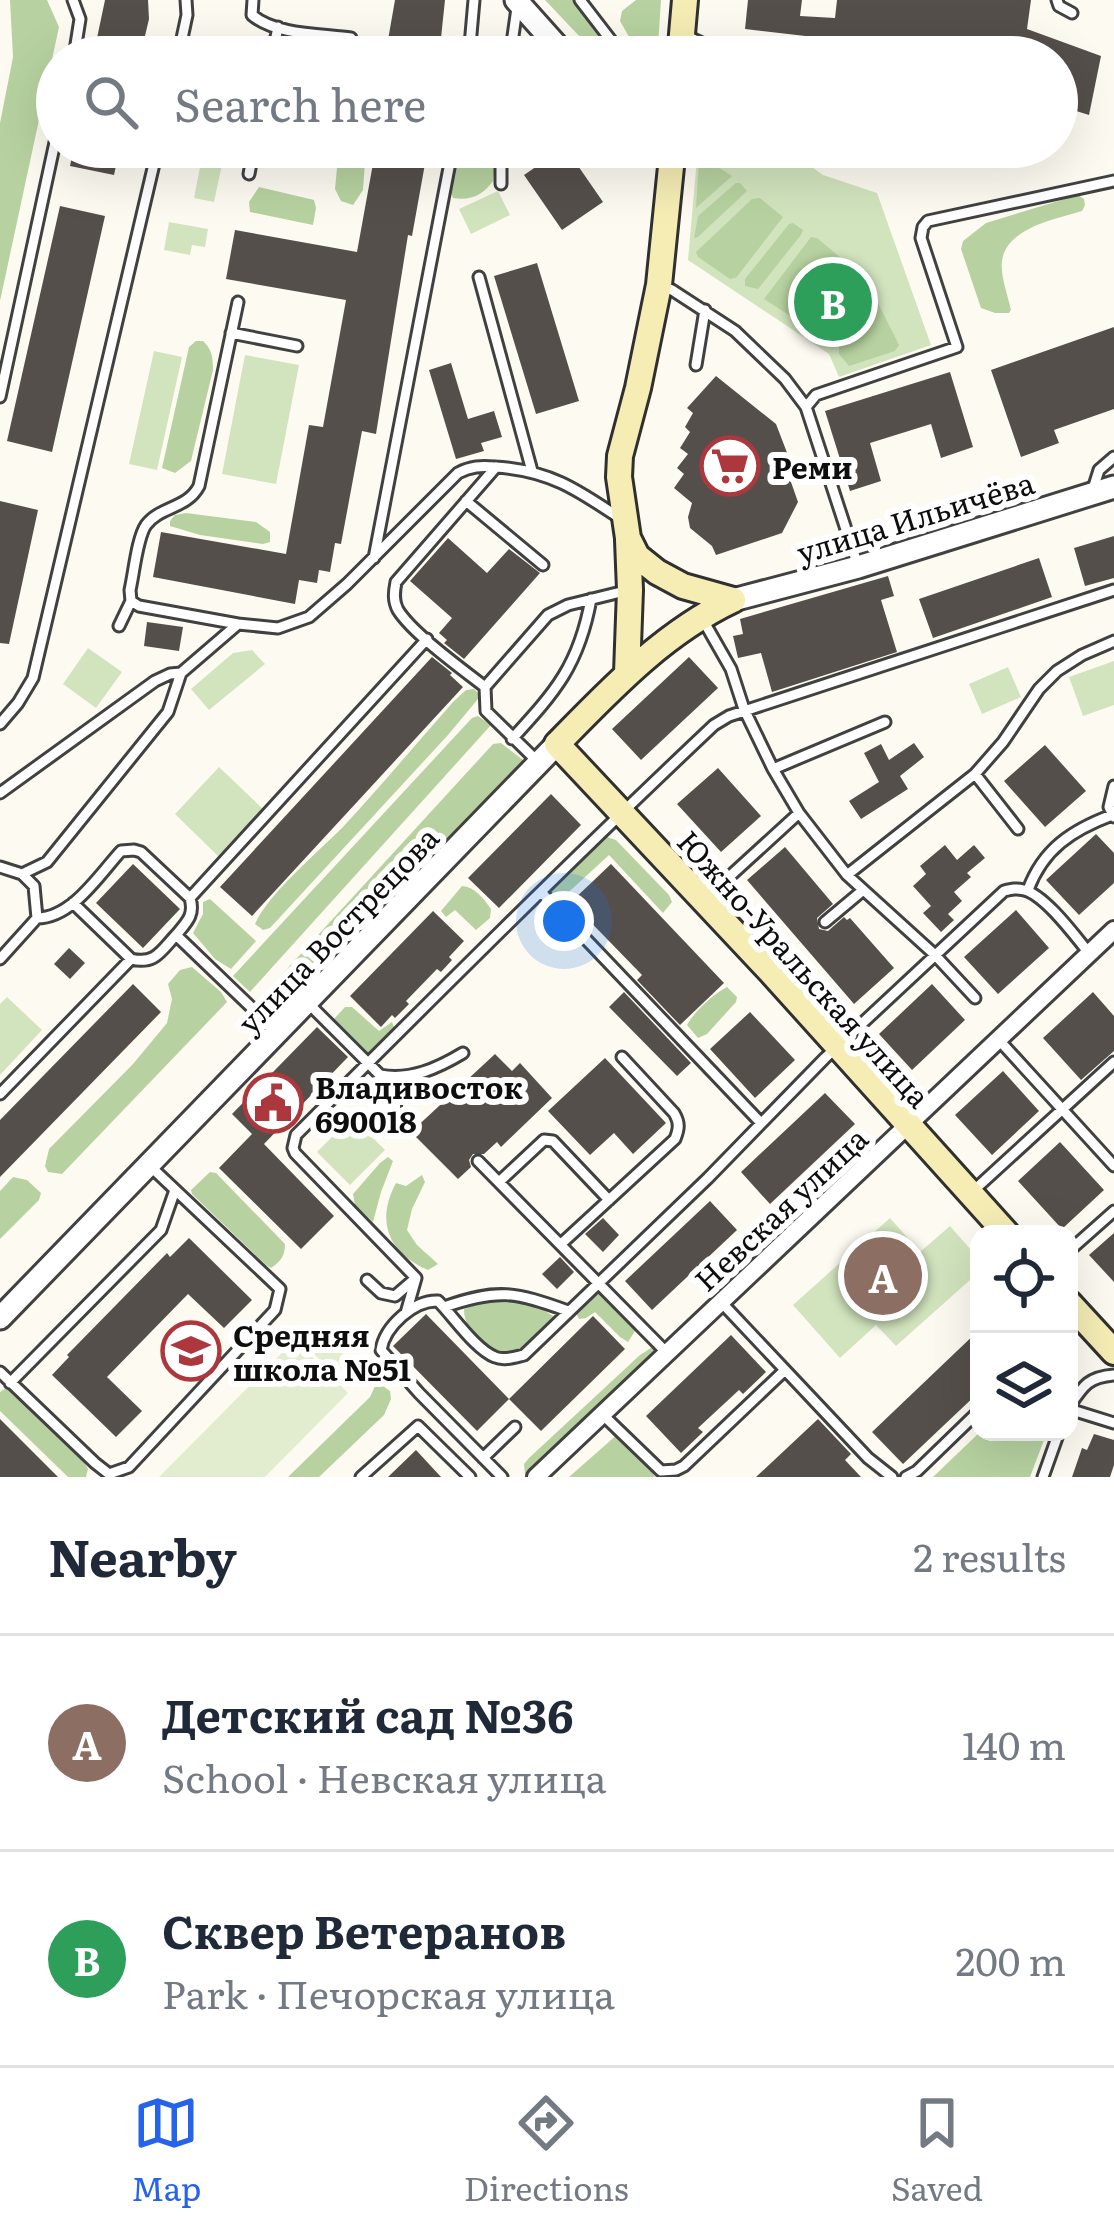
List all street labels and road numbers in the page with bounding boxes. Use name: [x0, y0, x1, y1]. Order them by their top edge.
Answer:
street label: улица Ильичёва: [791, 459, 1040, 573]
street label: улица Вострецова: [226, 815, 448, 1042]
street label: Южно-Уральская улица: [668, 820, 942, 1117]
street label: Невская улица: [683, 1115, 877, 1300]

